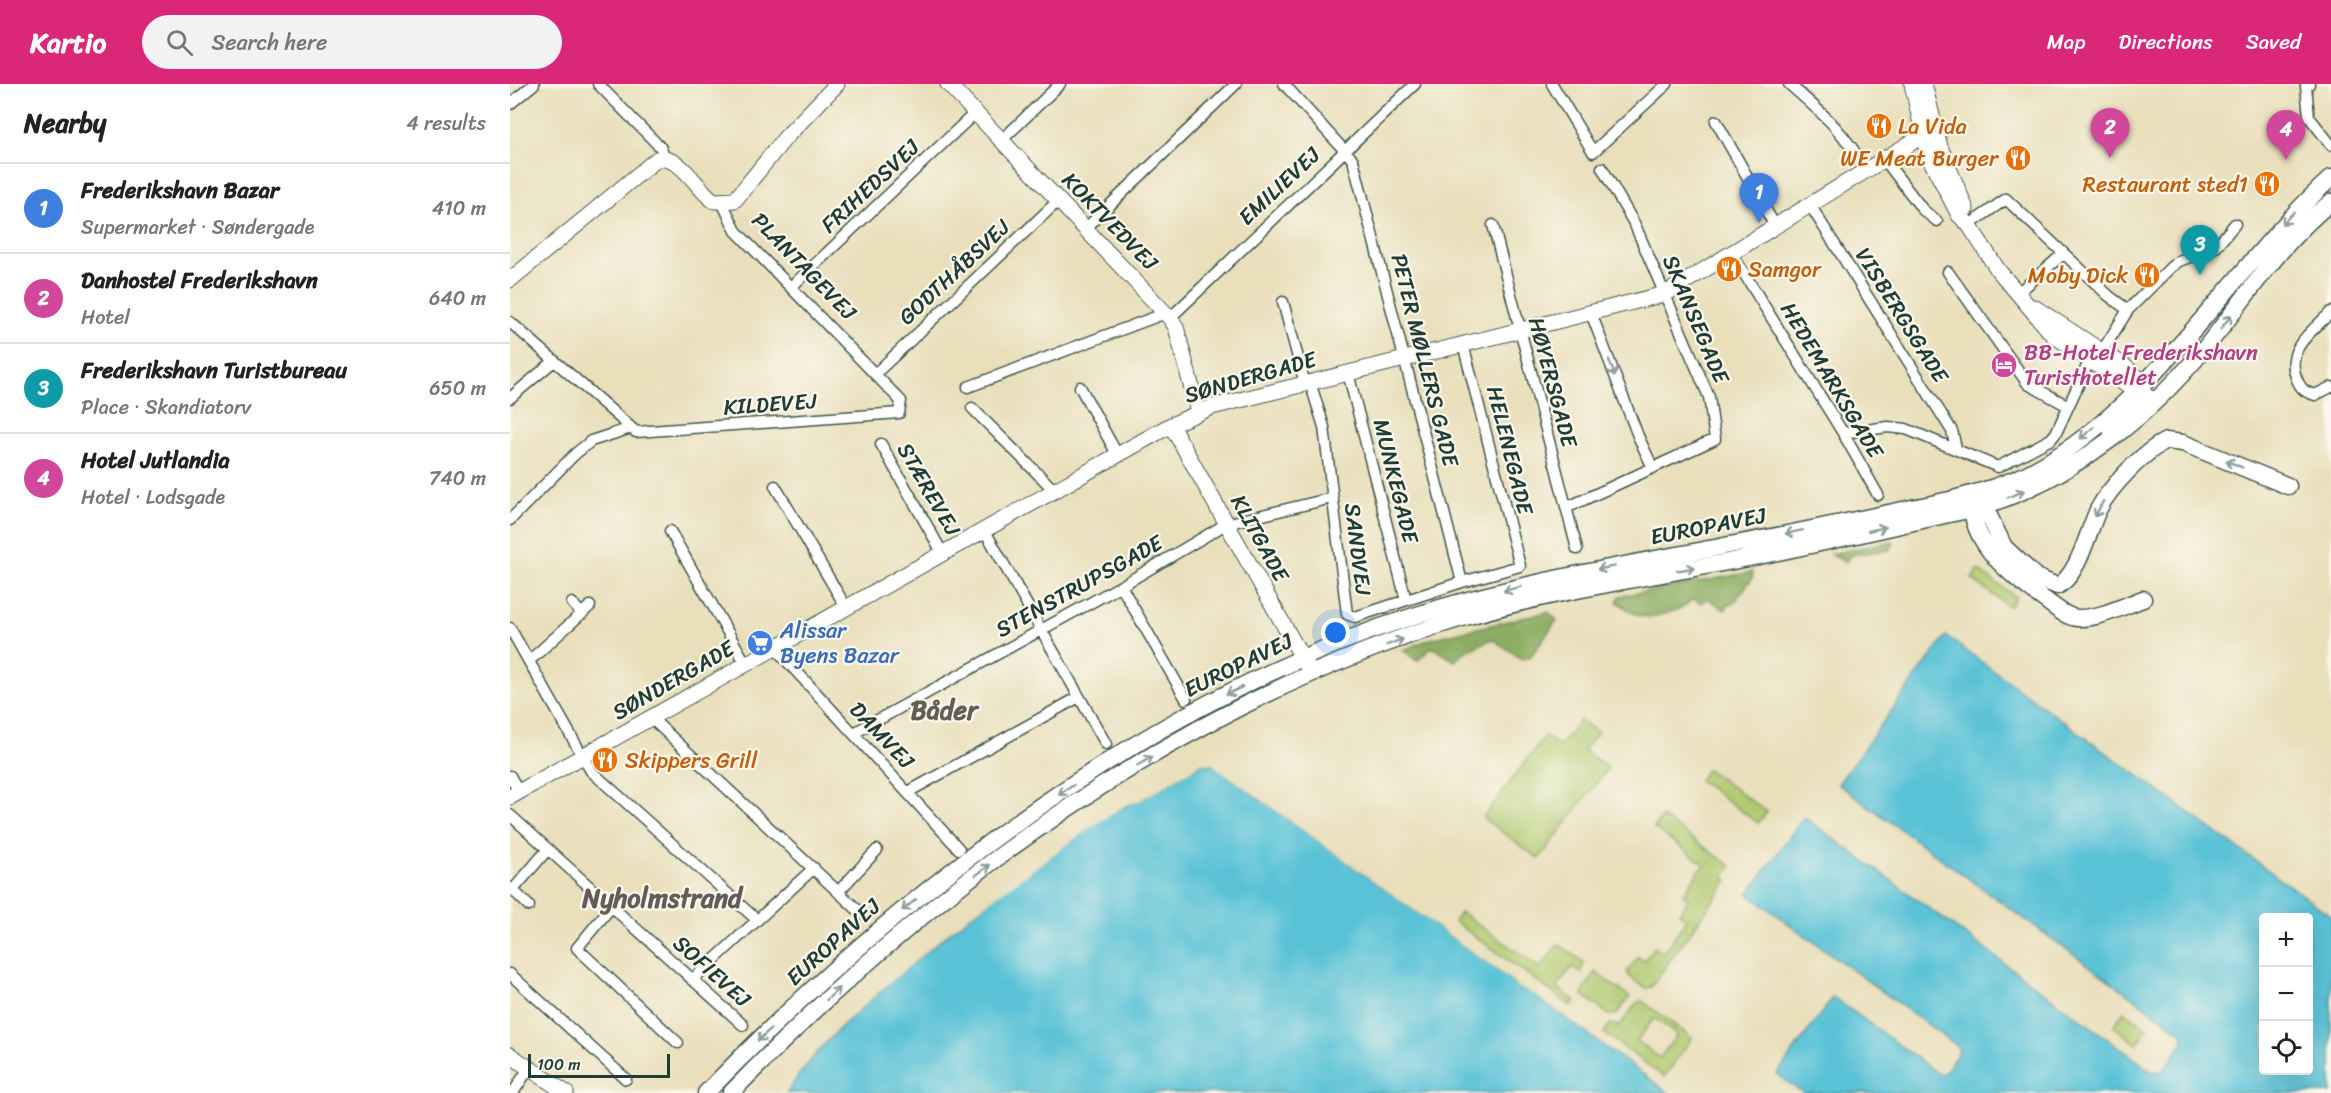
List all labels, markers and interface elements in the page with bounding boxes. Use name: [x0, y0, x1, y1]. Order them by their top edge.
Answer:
search box: [142, 15, 562, 69]
text: Kartio: [30, 18, 106, 67]
text: Search here: [211, 23, 327, 62]
text: Map: [2047, 23, 2085, 61]
text: Directions: [2118, 23, 2213, 61]
text: Saved: [2246, 23, 2301, 61]
icon: search: [163, 26, 196, 59]
text: Nearby: [24, 100, 106, 146]
text: 4 results: [406, 106, 486, 141]
place label: La Vida: [1898, 107, 1967, 146]
pin: 2: [2090, 109, 2130, 158]
pin: 4: [2266, 110, 2306, 160]
restaurant icon: La Vida: [1864, 111, 1894, 141]
street label: FRIHEDSVEJ: [811, 129, 929, 243]
street label: EMILIEVEJ: [1229, 137, 1330, 235]
place label: WE Meat Burger: [1840, 139, 2000, 178]
restaurant icon: WE Meat Burger: [2003, 143, 2033, 173]
street label: KOKTVEDVEJ: [1052, 162, 1168, 280]
place label: Restaurant sted1: [2083, 165, 2248, 204]
restaurant icon: Restaurant sted1: [2252, 169, 2282, 199]
text: Frederikshavn Bazar: [81, 171, 279, 210]
pin: 1: [1740, 174, 1778, 223]
text: 1: [39, 191, 48, 226]
text: 410 m: [432, 191, 486, 226]
street label: PLANTAGEVEJ: [742, 203, 867, 330]
street label: GODTHÅBSVEJ: [889, 209, 1020, 335]
text: Supermarket · Søndergade: [81, 210, 314, 245]
one-way arrow: [2281, 211, 2296, 226]
pin: 3: [2180, 226, 2220, 275]
street label: VISBERGSGADE: [1845, 239, 1960, 392]
street label: PETER MØLLERS GADE: [1380, 249, 1471, 472]
street label: SKANSEGADE: [1651, 249, 1741, 391]
place label: Samgor: [1748, 250, 1822, 289]
restaurant icon: Samgor: [1714, 254, 1744, 284]
place label: Moby Dick: [2028, 256, 2128, 295]
restaurant icon: Moby Dick: [2132, 260, 2162, 290]
text: Danhostel Frederikshavn: [81, 261, 318, 300]
text: 2: [38, 281, 49, 316]
text: 640 m: [429, 281, 486, 316]
street label: HEDEMARKSGADE: [1770, 294, 1895, 468]
text: Hotel: [81, 300, 130, 335]
street label: HØYERSGADE: [1517, 313, 1590, 453]
one-way arrow: [2219, 314, 2232, 330]
place label: BB-Hotel Frederikshavn Turisthotellet: [2024, 333, 2258, 397]
street label: SØNDERGADE: [1179, 339, 1322, 414]
hotel icon: BB-Hotel Frederikshavn Turisthotellet: [1989, 350, 2019, 380]
text: Frederikshavn Turistbureau: [81, 351, 347, 390]
one-way arrow: [1607, 358, 1618, 377]
text: 3: [38, 371, 49, 406]
text: 650 m: [429, 371, 486, 406]
street label: KILDEVEJ: [722, 381, 819, 427]
street label: HELENEGADE: [1475, 382, 1545, 520]
text: Place · Skandiatorv: [81, 390, 251, 425]
street label: MUNKEGADE: [1362, 415, 1431, 549]
one-way arrow: [2079, 427, 2095, 440]
street label: STÆREVEJ: [886, 435, 972, 544]
text: Hotel Jutlandia: [81, 441, 230, 480]
one-way arrow: [2225, 458, 2244, 469]
text: 4: [37, 461, 50, 496]
text: 740 m: [429, 461, 486, 496]
text: Hotel · Lodsgade: [81, 480, 225, 515]
street label: KLITGADE: [1220, 487, 1301, 591]
one-way arrow: [2006, 488, 2024, 499]
street label: EUROPAVEJ: [1647, 496, 1770, 556]
one-way arrow: [2093, 500, 2105, 517]
street label: SANDVEJ: [1333, 501, 1383, 598]
one-way arrow: [1867, 522, 1886, 534]
street label: STENSTRUPSGADE: [988, 523, 1172, 648]
one-way arrow: [1784, 527, 1804, 538]
one-way arrow: [1596, 563, 1616, 574]
one-way arrow: [1676, 563, 1695, 574]
one-way arrow: [1503, 584, 1522, 596]
place label: Alissar Byens Bazar: [779, 611, 901, 675]
your location: [1321, 618, 1350, 647]
street label: EUROPAVEJ: [1177, 621, 1300, 708]
street label: SØNDERGADE: [605, 628, 743, 731]
supermarket icon: Alissar Byens Bazar: [745, 628, 775, 658]
one-way arrow: [1385, 635, 1404, 646]
one-way arrow: [1226, 686, 1244, 697]
district label: Båder: [910, 687, 980, 733]
street label: DAMVEJ: [840, 692, 925, 779]
place label: Skippers Grill: [625, 741, 758, 780]
restaurant icon: Skippers Grill: [590, 745, 620, 775]
one-way arrow: [1136, 754, 1153, 766]
one-way arrow: [1059, 784, 1075, 796]
one-way arrow: [975, 864, 991, 876]
district label: Nyholmstrand: [581, 875, 744, 921]
street label: EUROPAVEJ: [776, 888, 890, 996]
one-way arrow: [902, 899, 918, 912]
map controls: [2259, 913, 2313, 1075]
button: +: [2259, 913, 2313, 967]
street label: SOFIEVEJ: [664, 925, 761, 1018]
button: −: [2259, 967, 2313, 1021]
one-way arrow: [825, 987, 840, 1001]
button: locate: [2259, 1021, 2313, 1075]
one-way arrow: [757, 1028, 772, 1042]
text: 100 m: [537, 1050, 581, 1079]
scale bar: [528, 1051, 670, 1078]

